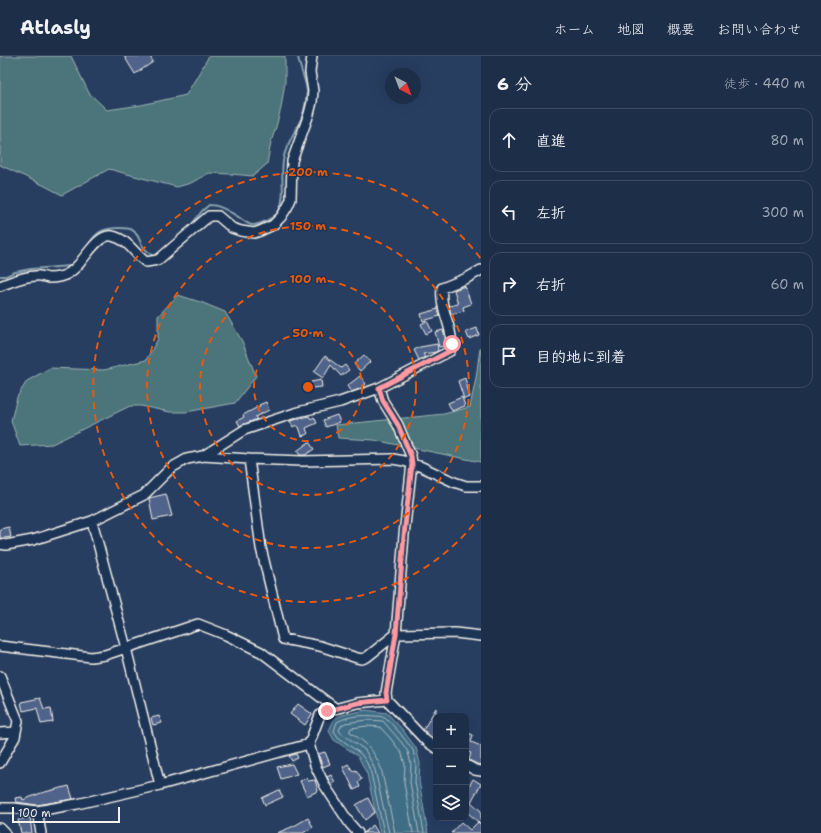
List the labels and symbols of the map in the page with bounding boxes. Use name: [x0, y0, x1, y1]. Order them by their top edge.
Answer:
north arrow: [385, 68, 421, 104]
text: 200 m: [288, 164, 328, 180]
text: 150 m: [290, 218, 326, 234]
text: 100 m: [290, 271, 327, 287]
text: 50 m: [293, 325, 324, 341]
route start: [443, 335, 461, 353]
centre of rings: [301, 380, 315, 394]
route end: [318, 702, 336, 720]
scale bar: [12, 805, 120, 824]

